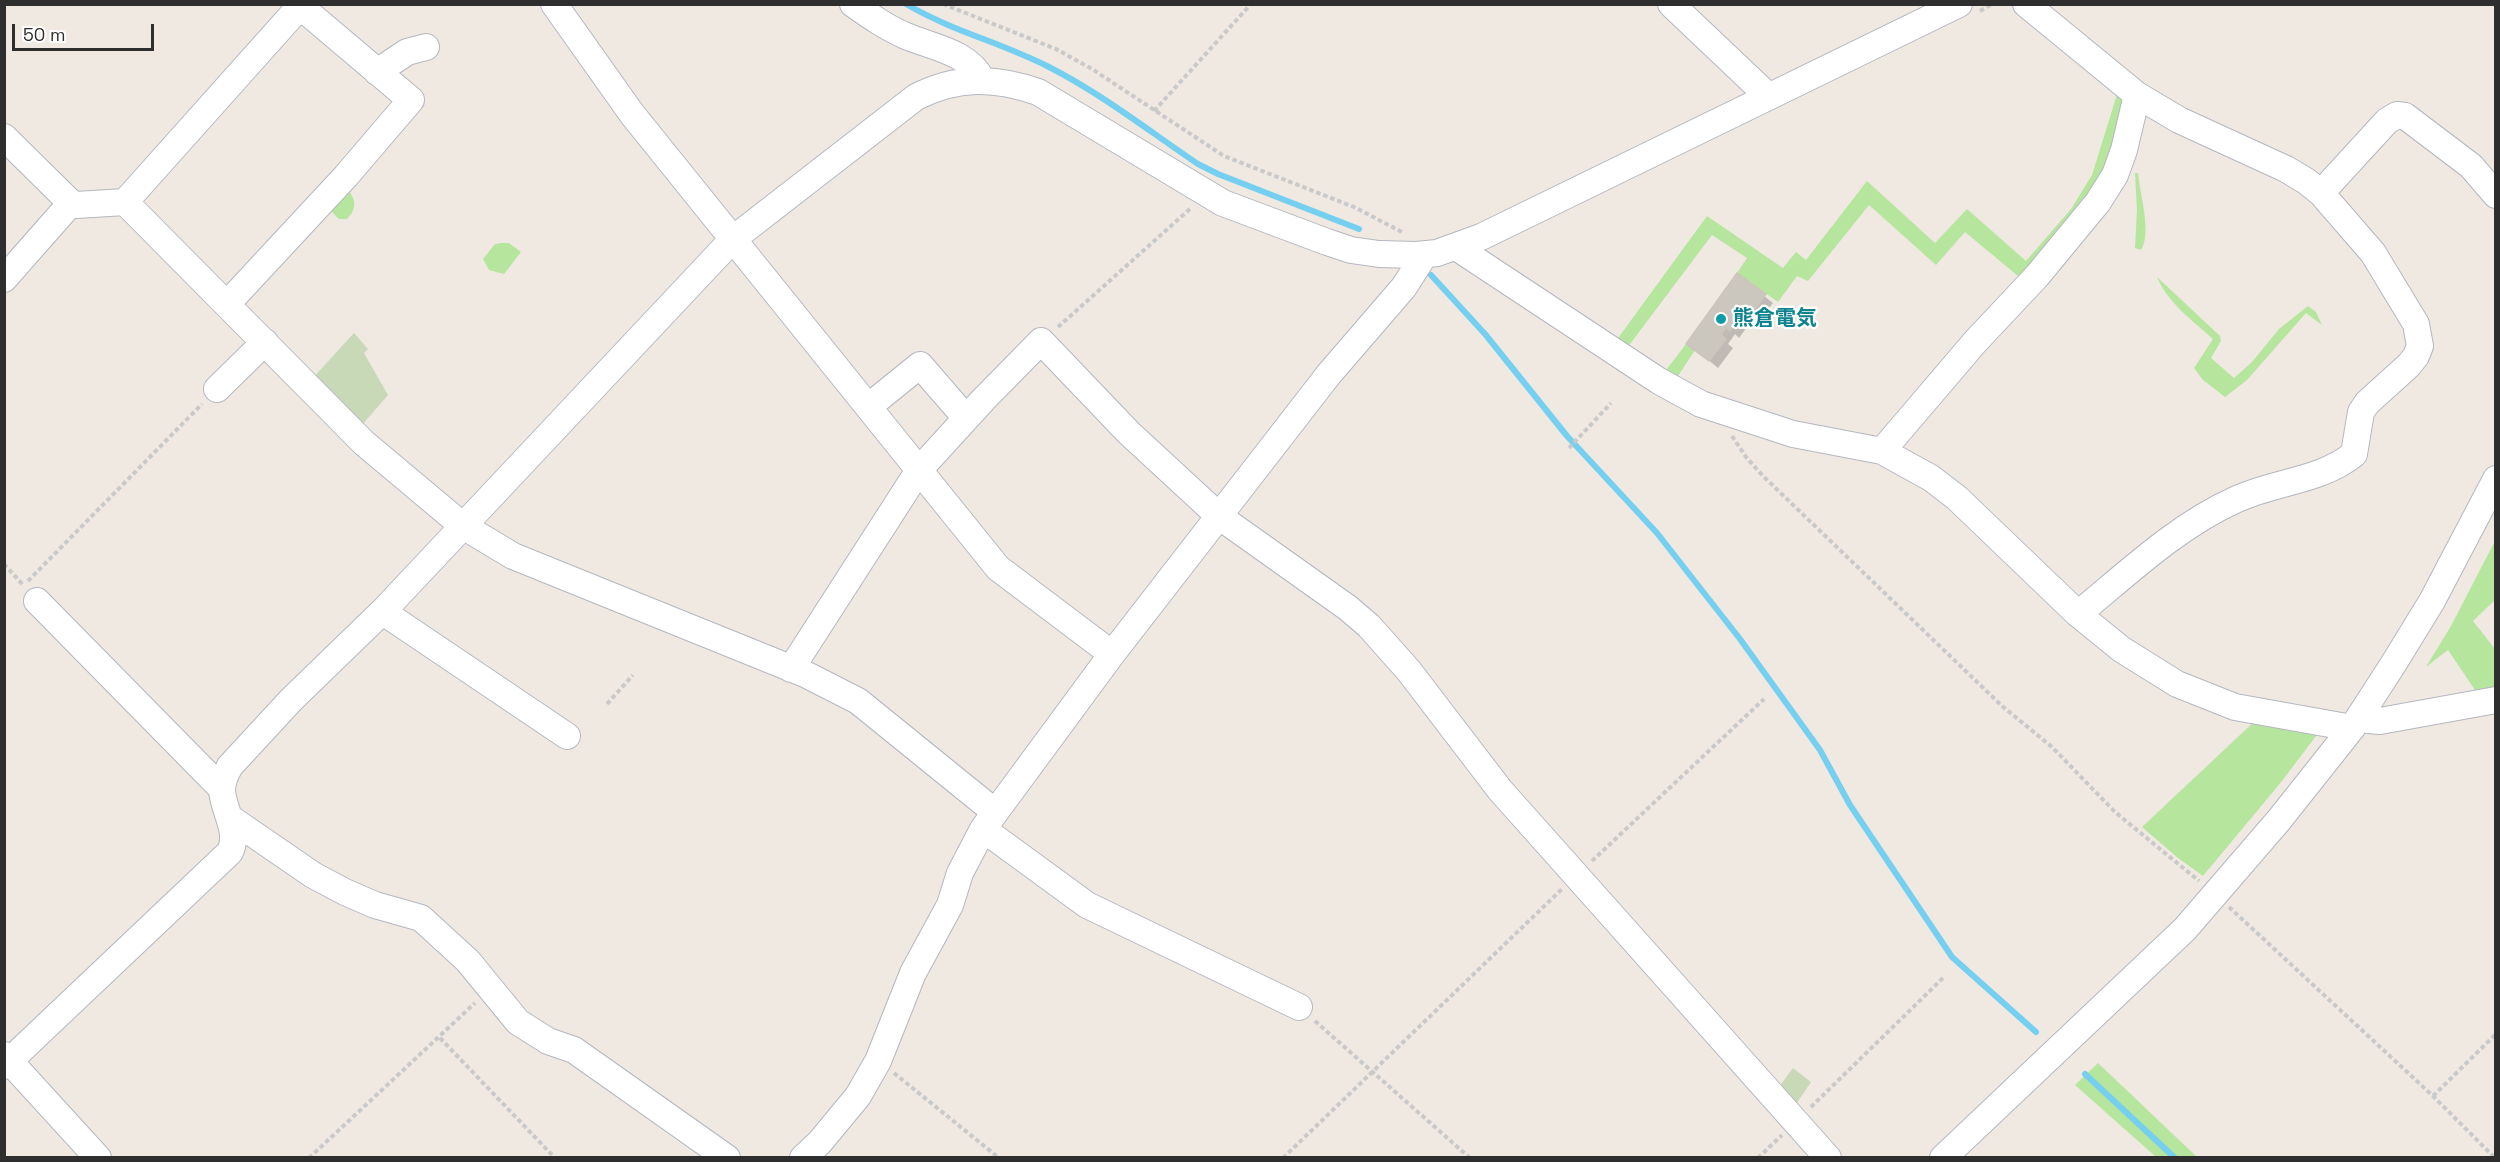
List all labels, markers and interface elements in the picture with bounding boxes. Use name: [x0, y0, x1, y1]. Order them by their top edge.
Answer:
scale bar: [15, 12, 158, 50]
text: 50 m: [23, 23, 65, 46]
place label: 熊倉電気: [1733, 306, 1817, 332]
marker: 熊倉電気: [1714, 312, 1728, 326]

